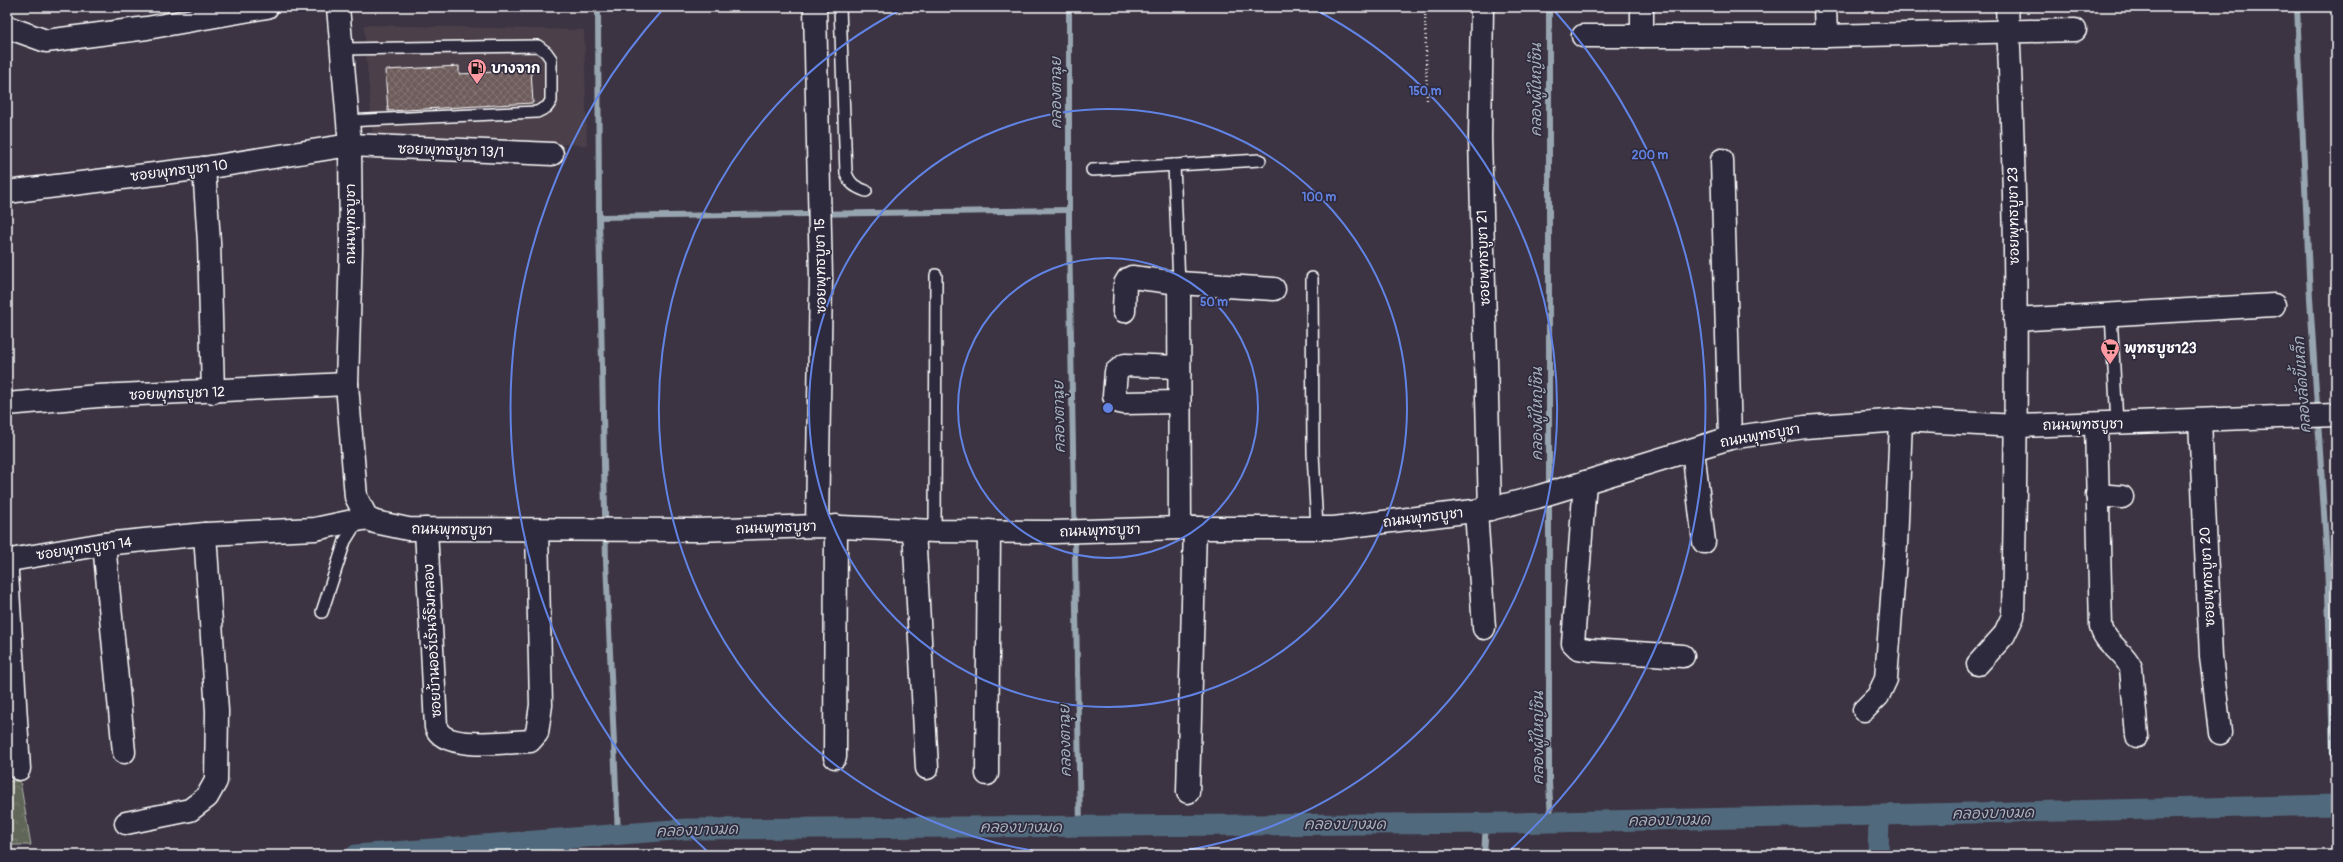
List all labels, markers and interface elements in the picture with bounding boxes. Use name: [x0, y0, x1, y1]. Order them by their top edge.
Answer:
water label: คลองผู้ใหญ่ชิน: [1526, 42, 1547, 137]
water label: คลองตาฉุย: [1047, 56, 1067, 129]
fuel station icon: บางจาก: [466, 57, 488, 85]
place label: บางจาก: [491, 60, 540, 77]
text: 150 m: [1409, 84, 1442, 99]
street label: ซอยพุทธบูชา 13/1: [397, 140, 505, 162]
text: 200 m: [1632, 148, 1669, 163]
street label: ซอยพุทธบูชา 10: [129, 156, 229, 186]
street label: ซอยพุทธบูชา 23: [2004, 167, 2024, 265]
street label: ถนนพุทธบูชา: [342, 184, 360, 264]
text: 100 m: [1302, 190, 1337, 205]
street label: ซอยพุทธบูชา 21: [1473, 210, 1495, 306]
street label: ซอยพุทธบูชา 15: [811, 218, 831, 314]
text: 50 m: [1200, 295, 1228, 310]
water label: คลองลัดขี้เหล็ก: [2285, 335, 2315, 434]
supermarket icon: พุทธบูชา23: [2099, 337, 2121, 365]
place label: พุทธบูชา23: [2124, 340, 2197, 359]
water label: คลองผู้ใหญ่ชิน: [1527, 366, 1548, 461]
water label: คลองตาฉุย: [1049, 380, 1071, 453]
street label: ซอยพุทธบูชา 12: [129, 383, 226, 405]
centre of rings: [1101, 401, 1115, 415]
street label: ถนนพุทธบูชา: [2042, 415, 2124, 435]
street label: ถนนพุทธบูชา: [1719, 420, 1802, 452]
street label: ถนนพุทธบูชา: [1382, 504, 1464, 532]
street label: ถนนพุทธบูชา: [735, 518, 817, 538]
street label: ถนนพุทธบูชา: [411, 520, 493, 540]
street label: ถนนพุทธบูชา: [1059, 521, 1141, 541]
street label: ซอยพุทธบูชา 20: [2196, 526, 2220, 627]
street label: ซอยพุทธบูชา 14: [35, 533, 133, 565]
street label: ซอยบ้านออร์เร้นจ์ริมคลอง: [419, 564, 445, 718]
water label: คลองผู้ใหญ่ชิน: [1528, 690, 1549, 785]
water label: คลองตาฉุย: [1055, 704, 1077, 777]
water label: คลองบางมด: [1952, 803, 2035, 824]
water label: คลองบางมด: [1628, 810, 1711, 831]
water label: คลองบางมด: [1304, 815, 1387, 834]
water label: คลองบางมด: [980, 818, 1063, 837]
water label: คลองบางมด: [656, 820, 739, 841]

